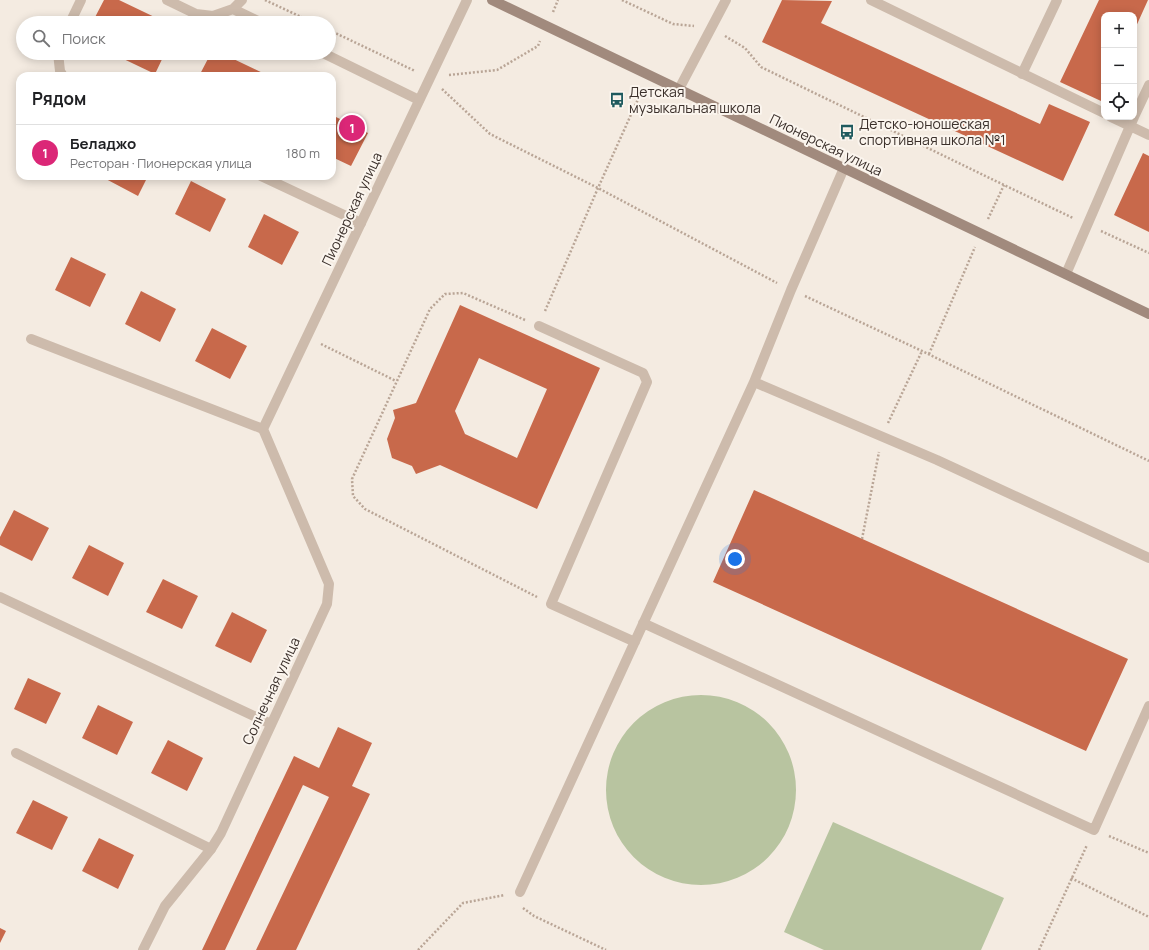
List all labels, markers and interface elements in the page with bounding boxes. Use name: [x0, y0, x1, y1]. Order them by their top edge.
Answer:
map controls: [1101, 12, 1137, 120]
button: +: [1101, 12, 1137, 48]
search box: [16, 16, 336, 60]
icon: search: [30, 27, 52, 49]
text: Поиск: [62, 28, 106, 49]
button: −: [1101, 48, 1137, 84]
place label: Детская музыкальная школа: [629, 82, 761, 117]
button: locate: [1101, 84, 1137, 120]
text: Рядом: [32, 87, 86, 110]
bus stop icon: Детская музыкальная школа: [608, 91, 626, 109]
street label: Пионерская улица: [767, 109, 886, 180]
pin: 1: [339, 113, 365, 143]
place label: Детско-юношеская спортивная школа №1: [859, 114, 1006, 149]
bus stop icon: Детско-юношеская спортивная школа №1: [838, 123, 856, 141]
text: Беладжо: [70, 133, 136, 154]
text: 1: [42, 144, 48, 162]
text: 180 m: [286, 144, 320, 162]
street label: Пионерская улица: [317, 149, 386, 269]
text: Ресторан · Пионерская улица: [70, 154, 252, 172]
your location: [725, 549, 745, 569]
street label: Солнечная улица: [237, 634, 304, 748]

